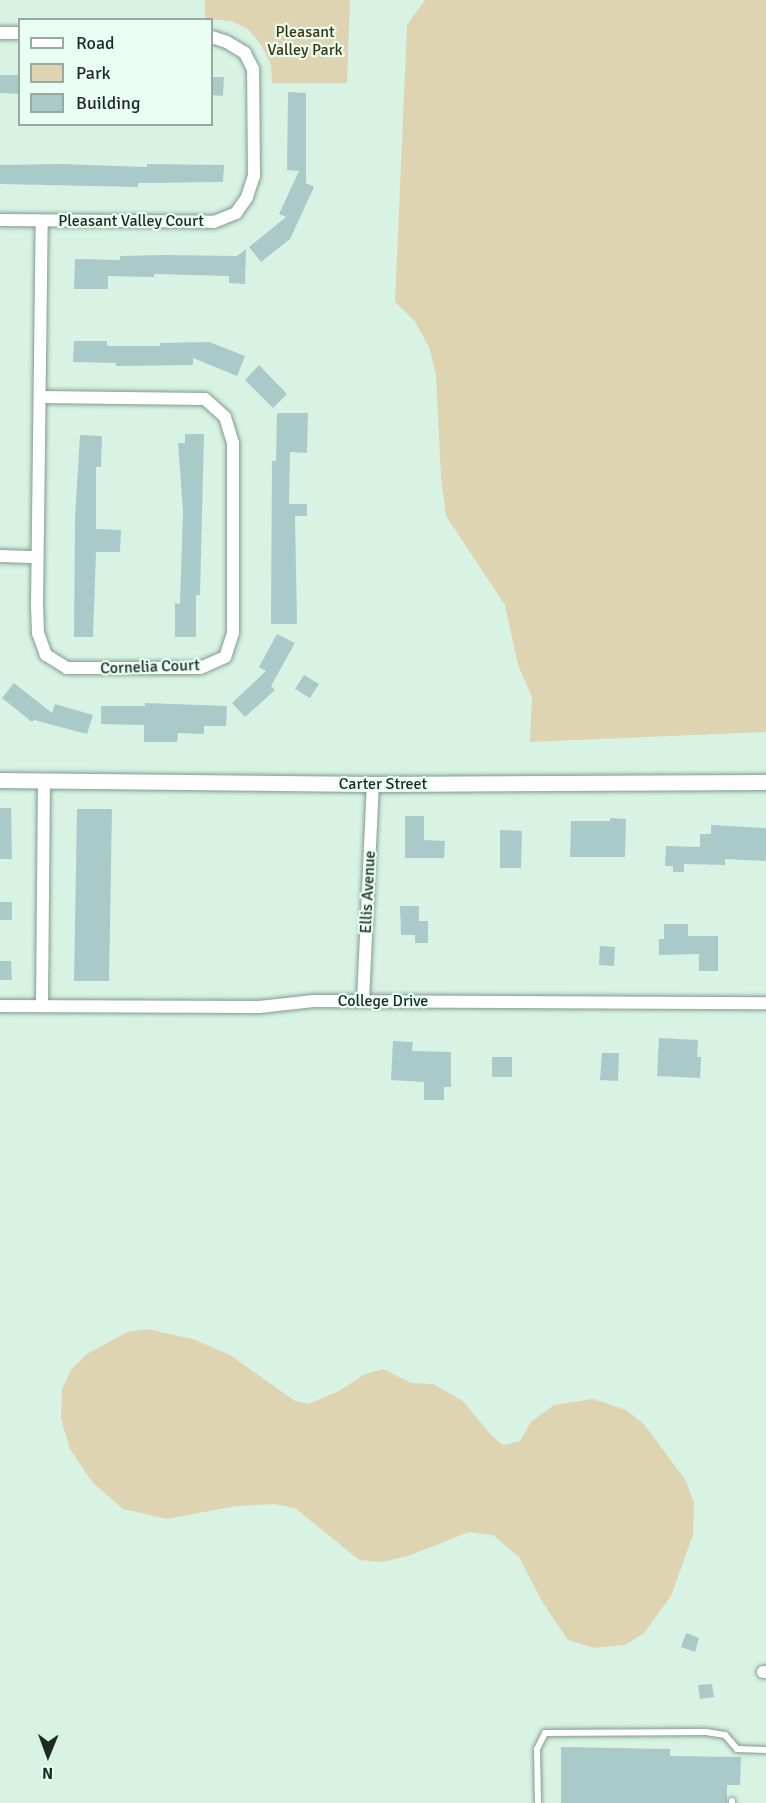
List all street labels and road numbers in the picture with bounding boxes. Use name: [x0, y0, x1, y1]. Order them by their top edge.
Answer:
street label: Pleasant Valley Court: [58, 211, 204, 231]
street label: Cornelia Court: [100, 656, 200, 678]
street label: Carter Street: [339, 774, 427, 794]
street label: Ellis Avenue: [356, 850, 380, 934]
street label: College Drive: [338, 991, 428, 1011]

